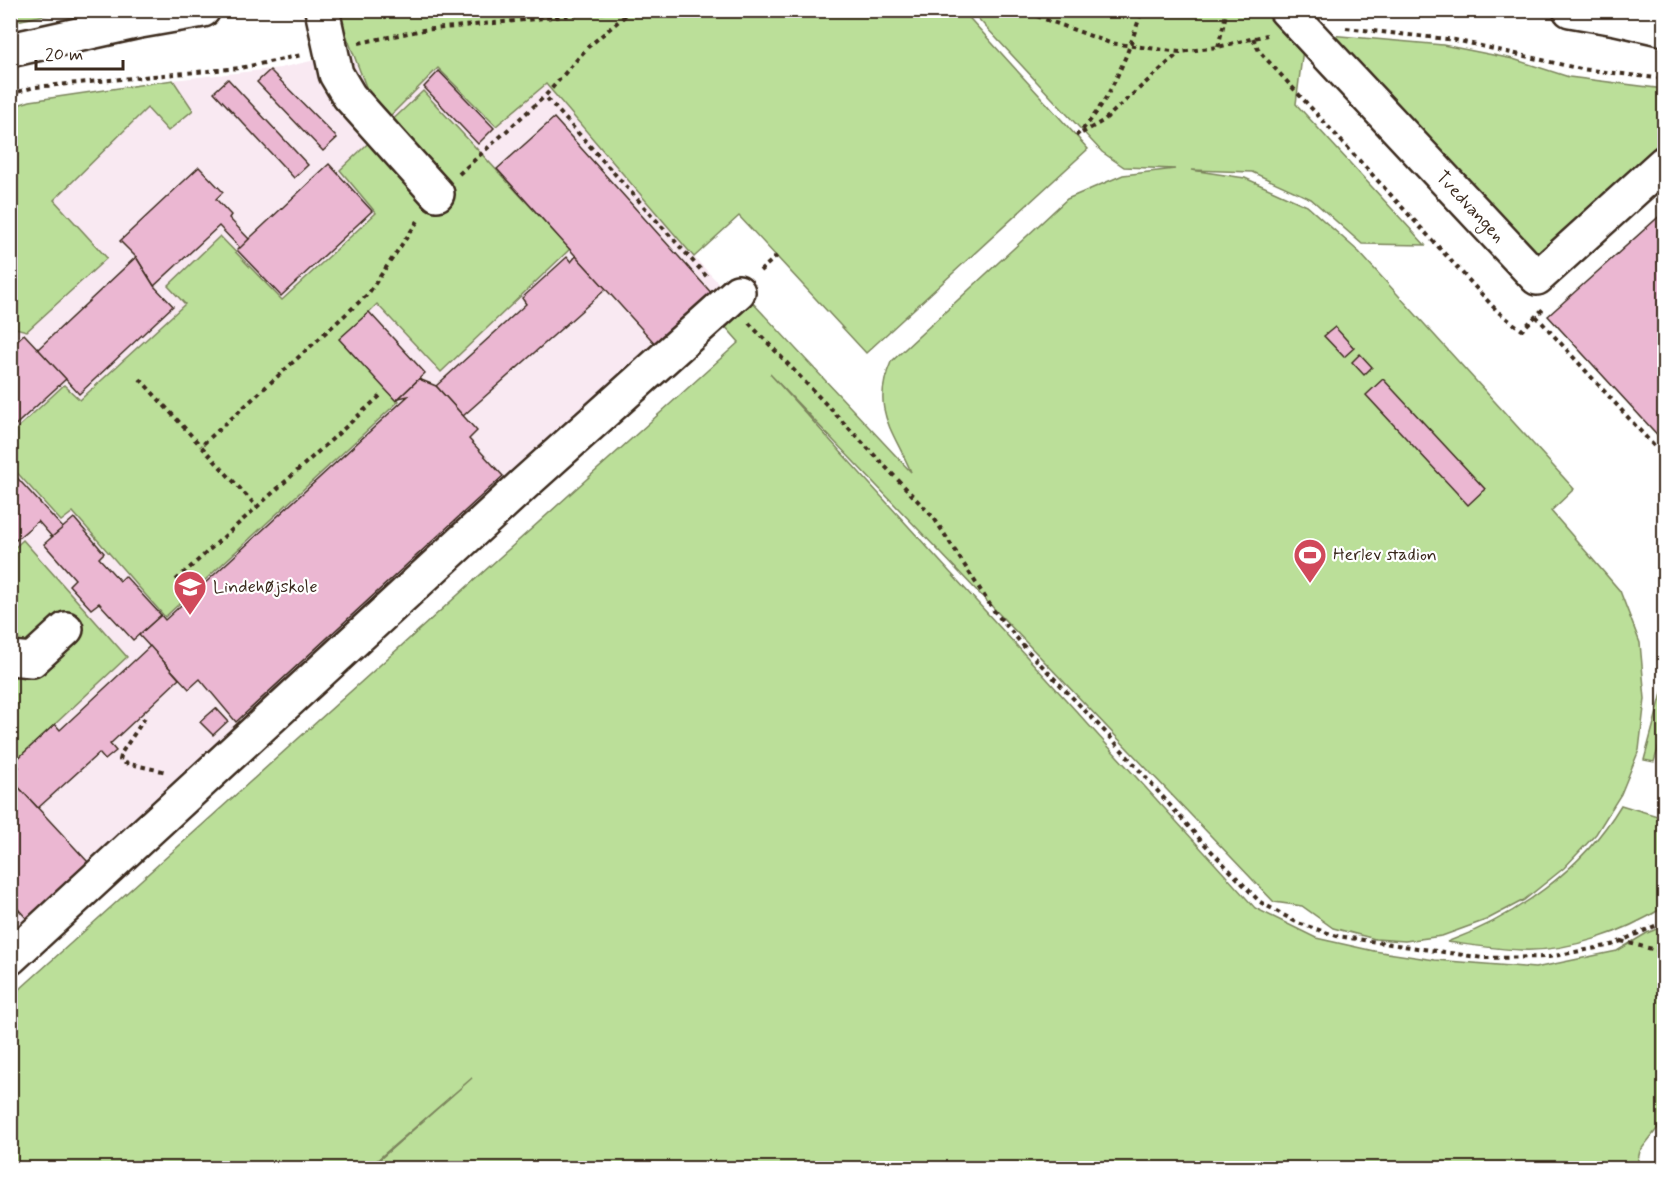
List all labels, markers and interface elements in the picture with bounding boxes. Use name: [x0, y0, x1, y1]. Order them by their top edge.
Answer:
scale bar: [36, 33, 123, 71]
text: 20 m: [45, 43, 83, 67]
street label: Tvedvangen: [1429, 166, 1510, 249]
sports icon: Herlev stadion: [1292, 537, 1328, 584]
place label: Herlev stadion: [1333, 543, 1437, 567]
school or university icon: Lindehøjskole: [172, 569, 208, 616]
place label: Lindehøjskole: [213, 575, 318, 599]

